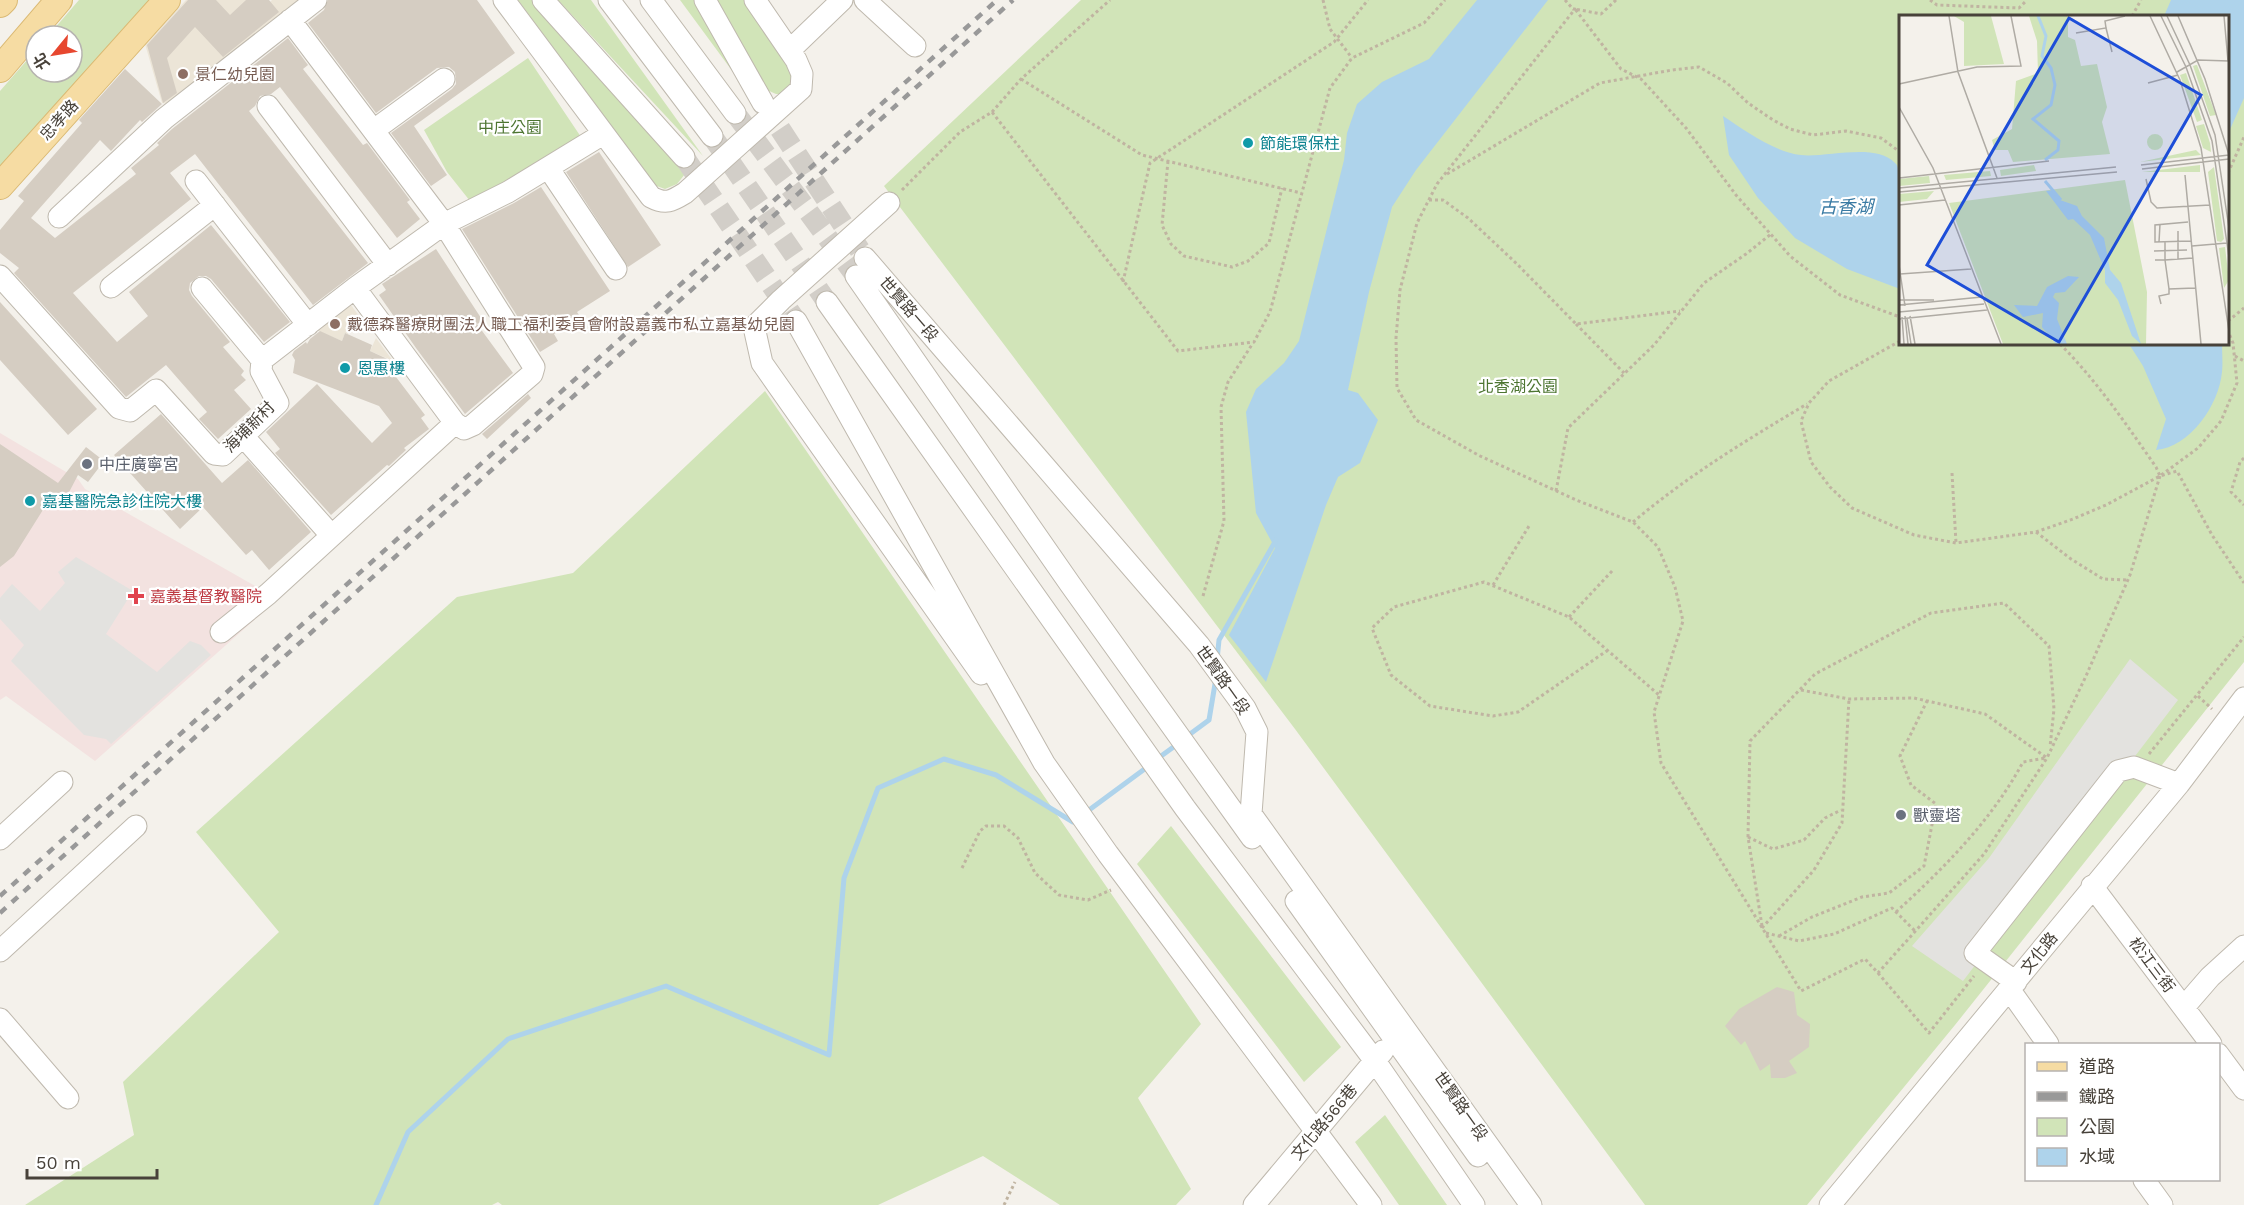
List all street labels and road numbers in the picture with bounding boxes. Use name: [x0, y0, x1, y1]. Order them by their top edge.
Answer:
street label: 忠孝路: [36, 96, 82, 144]
street label: 世賢路一段: [876, 273, 942, 345]
street label: 海埔新村: [220, 398, 278, 456]
street label: 世賢路一段: [1192, 642, 1254, 718]
street label: 文化路: [2017, 928, 2061, 978]
street label: 松江三街: [2125, 934, 2179, 996]
street label: 世賢路一段: [1430, 1068, 1492, 1144]
street label: 文化路566巷: [1287, 1080, 1361, 1164]

